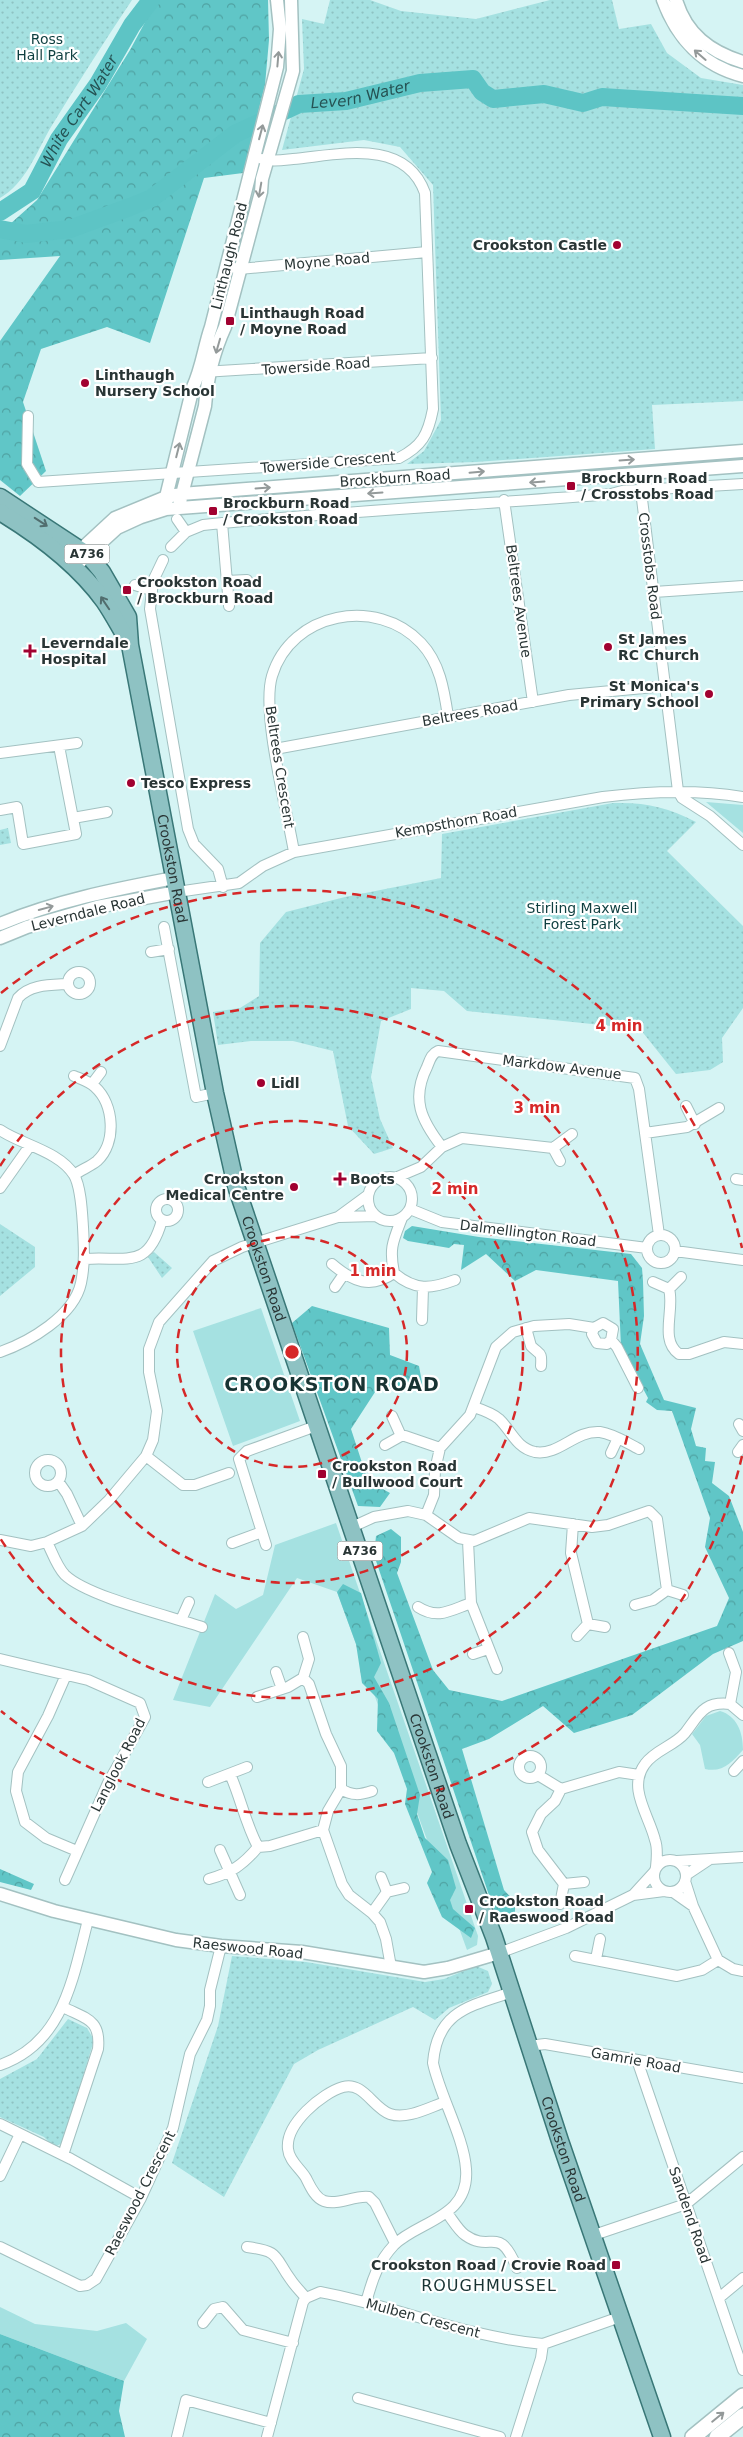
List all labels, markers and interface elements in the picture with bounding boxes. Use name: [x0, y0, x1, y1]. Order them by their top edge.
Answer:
park label: Ross Hall Park: [16, 31, 79, 63]
one-way arrow: [693, 49, 706, 61]
water label: White Cart Water: [37, 52, 122, 170]
one-way arrow: [273, 52, 283, 68]
water label: Levern Water: [310, 77, 412, 112]
one-way arrow: [256, 124, 266, 140]
one-way arrow: [255, 182, 265, 198]
street label: Linthaugh Road: [208, 201, 250, 311]
place label: Crookston Castle: [473, 237, 607, 253]
marker: Crookston Castle: [611, 239, 623, 251]
street label: Moyne Road: [283, 249, 371, 273]
place label: Linthaugh Road / Moyne Road: [240, 305, 365, 337]
marker: Linthaugh Road / Moyne Road: [224, 315, 236, 327]
one-way arrow: [212, 338, 222, 354]
street label: Towerside Road: [260, 354, 371, 378]
place label: Linthaugh Nursery School: [95, 367, 215, 399]
marker: Linthaugh Nursery School: [79, 377, 91, 389]
one-way arrow: [174, 442, 183, 458]
street label: Towerside Crescent: [259, 448, 397, 476]
one-way arrow: [619, 455, 635, 465]
street label: Brockburn Road: [339, 466, 451, 490]
one-way arrow: [469, 467, 485, 476]
place label: Brockburn Road / Crosstobs Road: [581, 470, 714, 502]
one-way arrow: [530, 477, 546, 486]
marker: Brockburn Road / Crosstobs Road: [565, 480, 577, 492]
one-way arrow: [255, 483, 271, 493]
one-way arrow: [368, 489, 384, 498]
place label: Brockburn Road / Crookston Road: [223, 495, 358, 527]
marker: Brockburn Road / Crookston Road: [207, 505, 219, 517]
street label: Crosstobs Road: [635, 511, 665, 621]
one-way arrow: [34, 518, 48, 528]
street label: Beltrees Avenue: [503, 543, 535, 659]
road number: A736: [64, 544, 110, 564]
place label: Crookston Road / Brockburn Road: [137, 574, 273, 606]
marker: Crookston Road / Brockburn Road: [121, 584, 133, 596]
one-way arrow: [100, 596, 110, 610]
place label: St James RC Church: [618, 631, 699, 663]
place label: Leverndale Hospital: [41, 635, 129, 667]
marker: St James RC Church: [602, 641, 614, 653]
marker: Leverndale Hospital: [23, 644, 37, 658]
place label: St Monica's Primary School: [580, 678, 699, 710]
marker: St Monica's Primary School: [703, 688, 715, 700]
street label: Beltrees Road: [421, 697, 519, 729]
street label: Beltrees Crescent: [262, 705, 298, 830]
place label: Tesco Express: [141, 775, 251, 791]
marker: Tesco Express: [125, 777, 137, 789]
street label: Kempsthorn Road: [394, 803, 518, 841]
street label: Crookston Road: [154, 813, 191, 924]
street label: Leverndale Road: [29, 890, 147, 934]
park label: Stirling Maxwell Forest Park: [527, 900, 637, 932]
one-way arrow: [38, 902, 54, 912]
text: 4 min: [595, 1017, 643, 1035]
street label: Markdow Avenue: [502, 1052, 622, 1082]
place label: Lidl: [271, 1075, 300, 1091]
marker: Lidl: [255, 1077, 267, 1089]
text: 3 min: [513, 1099, 561, 1117]
place label: Crookston Medical Centre: [166, 1171, 284, 1203]
place label: Boots: [350, 1171, 395, 1187]
marker: Boots: [334, 1173, 346, 1185]
text: 2 min: [431, 1180, 479, 1198]
marker: Crookston Medical Centre: [288, 1181, 300, 1193]
street label: Crookston Road: [239, 1214, 289, 1323]
street label: Dalmellington Road: [459, 1217, 597, 1249]
text: 1 min: [349, 1262, 397, 1280]
centre of rings: [283, 1343, 301, 1361]
district label: CROOKSTON ROAD: [224, 1373, 440, 1395]
place label: Crookston Road / Bullwood Court: [332, 1458, 463, 1490]
marker: Crookston Road / Bullwood Court: [316, 1468, 328, 1480]
road number: A736: [338, 1542, 382, 1560]
street label: Crookston Road: [406, 1711, 457, 1821]
street label: Langlook Road: [88, 1716, 148, 1814]
place label: Crookston Road / Raeswood Road: [479, 1893, 614, 1925]
marker: Crookston Road / Raeswood Road: [463, 1903, 475, 1915]
street label: Raeswood Road: [192, 1934, 304, 1962]
street label: Gamrie Road: [590, 2044, 682, 2076]
street label: Crookston Road: [538, 2094, 588, 2204]
street label: Raeswood Crescent: [102, 2128, 179, 2258]
street label: Sandend Road: [666, 2165, 714, 2265]
place label: Crookston Road / Crovie Road: [371, 2257, 606, 2273]
marker: Crookston Road / Crovie Road: [610, 2259, 622, 2271]
district label: ROUGHMUSSEL: [421, 2276, 557, 2295]
street label: Mulben Crescent: [364, 2295, 482, 2341]
one-way arrow: [711, 2411, 724, 2422]

